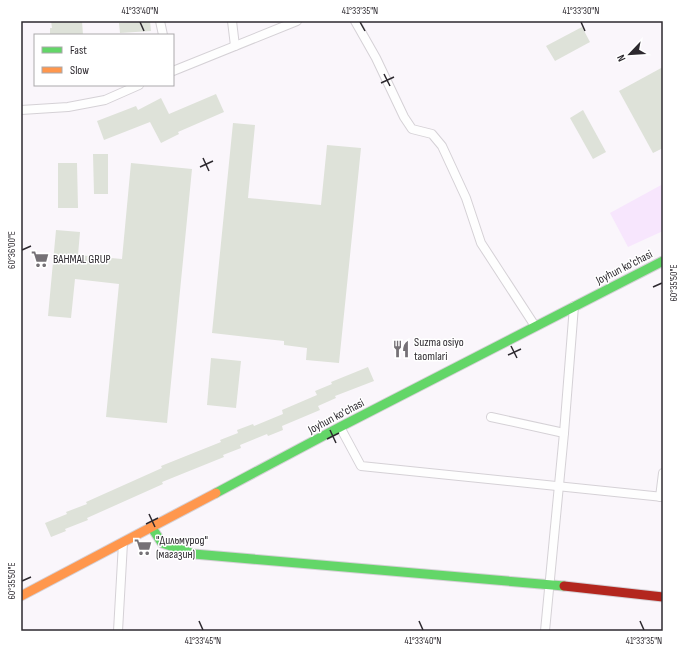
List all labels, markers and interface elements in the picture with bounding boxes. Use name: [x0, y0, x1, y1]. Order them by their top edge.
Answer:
text: 41°33'40"N: [122, 5, 158, 17]
text: 41°33'35"N: [342, 5, 378, 17]
text: 41°33'30"N: [563, 5, 599, 17]
legend: [34, 34, 174, 86]
north arrow: [610, 34, 650, 74]
text: Fast: [70, 43, 87, 58]
text: N: [614, 52, 629, 63]
text: Slow: [70, 63, 89, 78]
text: 60°36'00"E: [6, 231, 18, 269]
street label: Joyhun ko'chasi: [593, 247, 655, 289]
supermarket icon: BAHMAL GRUP: [30, 249, 50, 269]
place label: BAHMAL GRUP: [53, 252, 111, 267]
text: 60°35'50"E: [668, 264, 680, 302]
place label: Suzma osiyo taomlari: [414, 335, 464, 364]
restaurant icon: Suzma osiyo taomlari: [391, 339, 411, 359]
street label: Joyhun ko'chasi: [305, 395, 367, 438]
place label: "Дильмурод" (магазин): [156, 533, 208, 562]
supermarket icon: "Дильмурод" (магазин): [133, 537, 153, 557]
text: 60°35'50"E: [6, 562, 18, 600]
text: 41°33'45"N: [185, 635, 221, 647]
text: 41°33'40"N: [405, 635, 441, 647]
text: 41°33'35"N: [626, 635, 662, 647]

